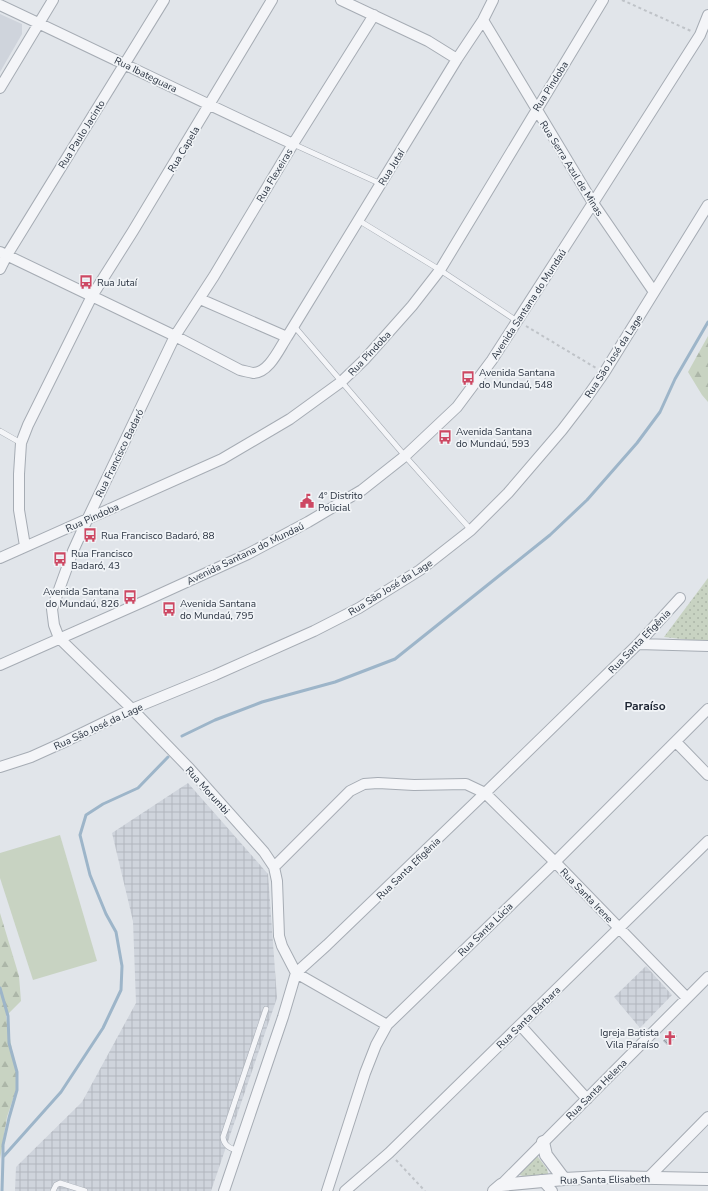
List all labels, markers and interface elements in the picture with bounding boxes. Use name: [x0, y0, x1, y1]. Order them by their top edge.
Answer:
street label: Rua Ibateguara: [112, 54, 179, 96]
street label: Rua Pindoba: [530, 59, 572, 114]
street label: Rua Paulo Jacinto: [55, 97, 109, 171]
street label: Rua Serra Azul de Minas: [536, 118, 606, 219]
street label: Rua Capela: [165, 124, 203, 175]
street label: Rua Flexeiras: [253, 146, 296, 205]
street label: Rua Jutaí: [375, 146, 409, 188]
street label: Avenida Santana do Mundaú: [488, 247, 570, 363]
bus stop icon: Rua Jutaí: [78, 274, 94, 290]
place label: Rua Jutaí: [97, 276, 138, 290]
street label: Rua São José da Lage: [582, 312, 646, 401]
street label: Rua Pindoba: [345, 328, 394, 379]
place label: Avenida Santana do Mundaú, 548: [479, 366, 555, 392]
bus stop icon: Avenida Santana do Mundaú, 548: [460, 370, 476, 386]
street label: Rua Francisco Badaró: [92, 406, 148, 500]
place label: Avenida Santana do Mundaú, 593: [456, 425, 532, 451]
bus stop icon: Avenida Santana do Mundaú, 593: [437, 429, 453, 445]
place label: 4º Distrito Policial: [318, 489, 363, 515]
public building icon: 4º Distrito Policial: [299, 493, 315, 509]
street label: Rua Pindoba: [64, 500, 121, 536]
street label: Avenida Santana do Mundaú: [184, 519, 307, 588]
bus stop icon: Rua Francisco Badaró, 88: [82, 527, 98, 543]
place label: Rua Francisco Badaró, 88: [101, 529, 214, 543]
place label: Rua Francisco Badaró, 43: [71, 547, 133, 573]
bus stop icon: Rua Francisco Badaró, 43: [52, 551, 68, 567]
street label: Rua São José da Lage: [346, 556, 435, 619]
place label: Avenida Santana do Mundaú, 826: [43, 585, 119, 611]
bus stop icon: Avenida Santana do Mundaú, 826: [122, 589, 138, 605]
place label: Avenida Santana do Mundaú, 795: [180, 597, 256, 623]
bus stop icon: Avenida Santana do Mundaú, 795: [161, 601, 177, 617]
street label: Rua Santa Efigênia: [605, 606, 674, 677]
district label: Paraíso: [624, 698, 666, 714]
street label: Rua São José da Lage: [52, 700, 145, 754]
street label: Rua Morumbi: [182, 764, 233, 818]
street label: Rua Santa Efigênia: [373, 834, 444, 903]
street label: Rua Santa Irene: [557, 865, 616, 926]
street label: Rua Santa Lúcia: [455, 900, 516, 960]
street label: Rua Santa Bárbara: [494, 983, 564, 1052]
place label: Igreja Batista Vila Paraíso: [600, 1026, 659, 1052]
church icon: Igreja Batista Vila Paraíso: [662, 1030, 678, 1046]
street label: Rua Santa Helena: [563, 1056, 630, 1123]
street label: Rua Santa Elisabeth: [560, 1172, 650, 1188]

